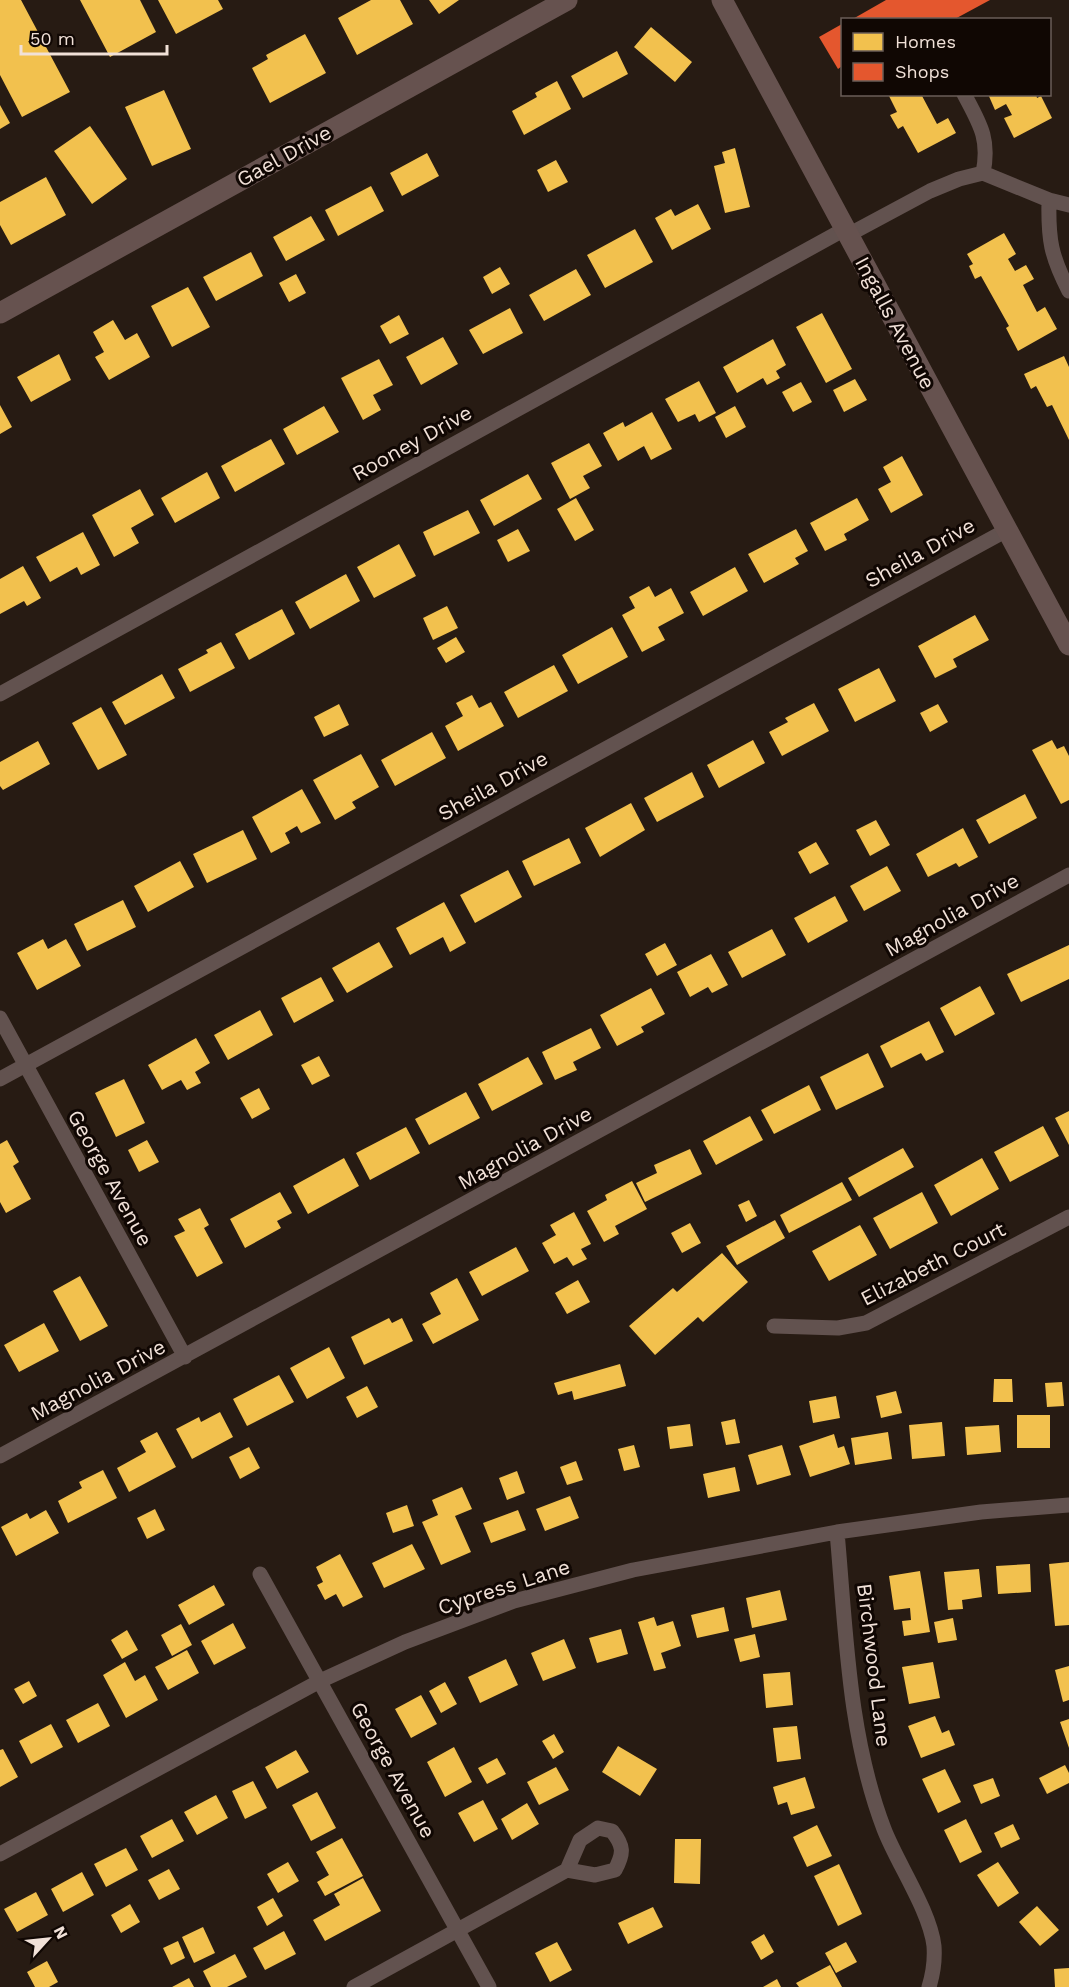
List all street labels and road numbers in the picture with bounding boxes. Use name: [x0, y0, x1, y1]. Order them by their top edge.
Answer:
street label: Gael Drive: [232, 119, 335, 192]
street label: Ingalls Avenue: [850, 252, 941, 393]
street label: Rooney Drive: [347, 399, 476, 486]
street label: Sheila Drive: [861, 512, 979, 593]
street label: Sheila Drive: [434, 745, 552, 826]
street label: Magnolia Drive: [880, 867, 1023, 962]
street label: Magnolia Drive: [453, 1100, 596, 1195]
street label: George Avenue: [63, 1105, 158, 1250]
street label: Elizabeth Court: [856, 1216, 1010, 1311]
street label: Magnolia Drive: [26, 1333, 170, 1426]
street label: Cypress Lane: [435, 1553, 573, 1620]
street label: Birchwood Lane: [852, 1582, 897, 1748]
street label: George Avenue: [346, 1697, 441, 1842]

